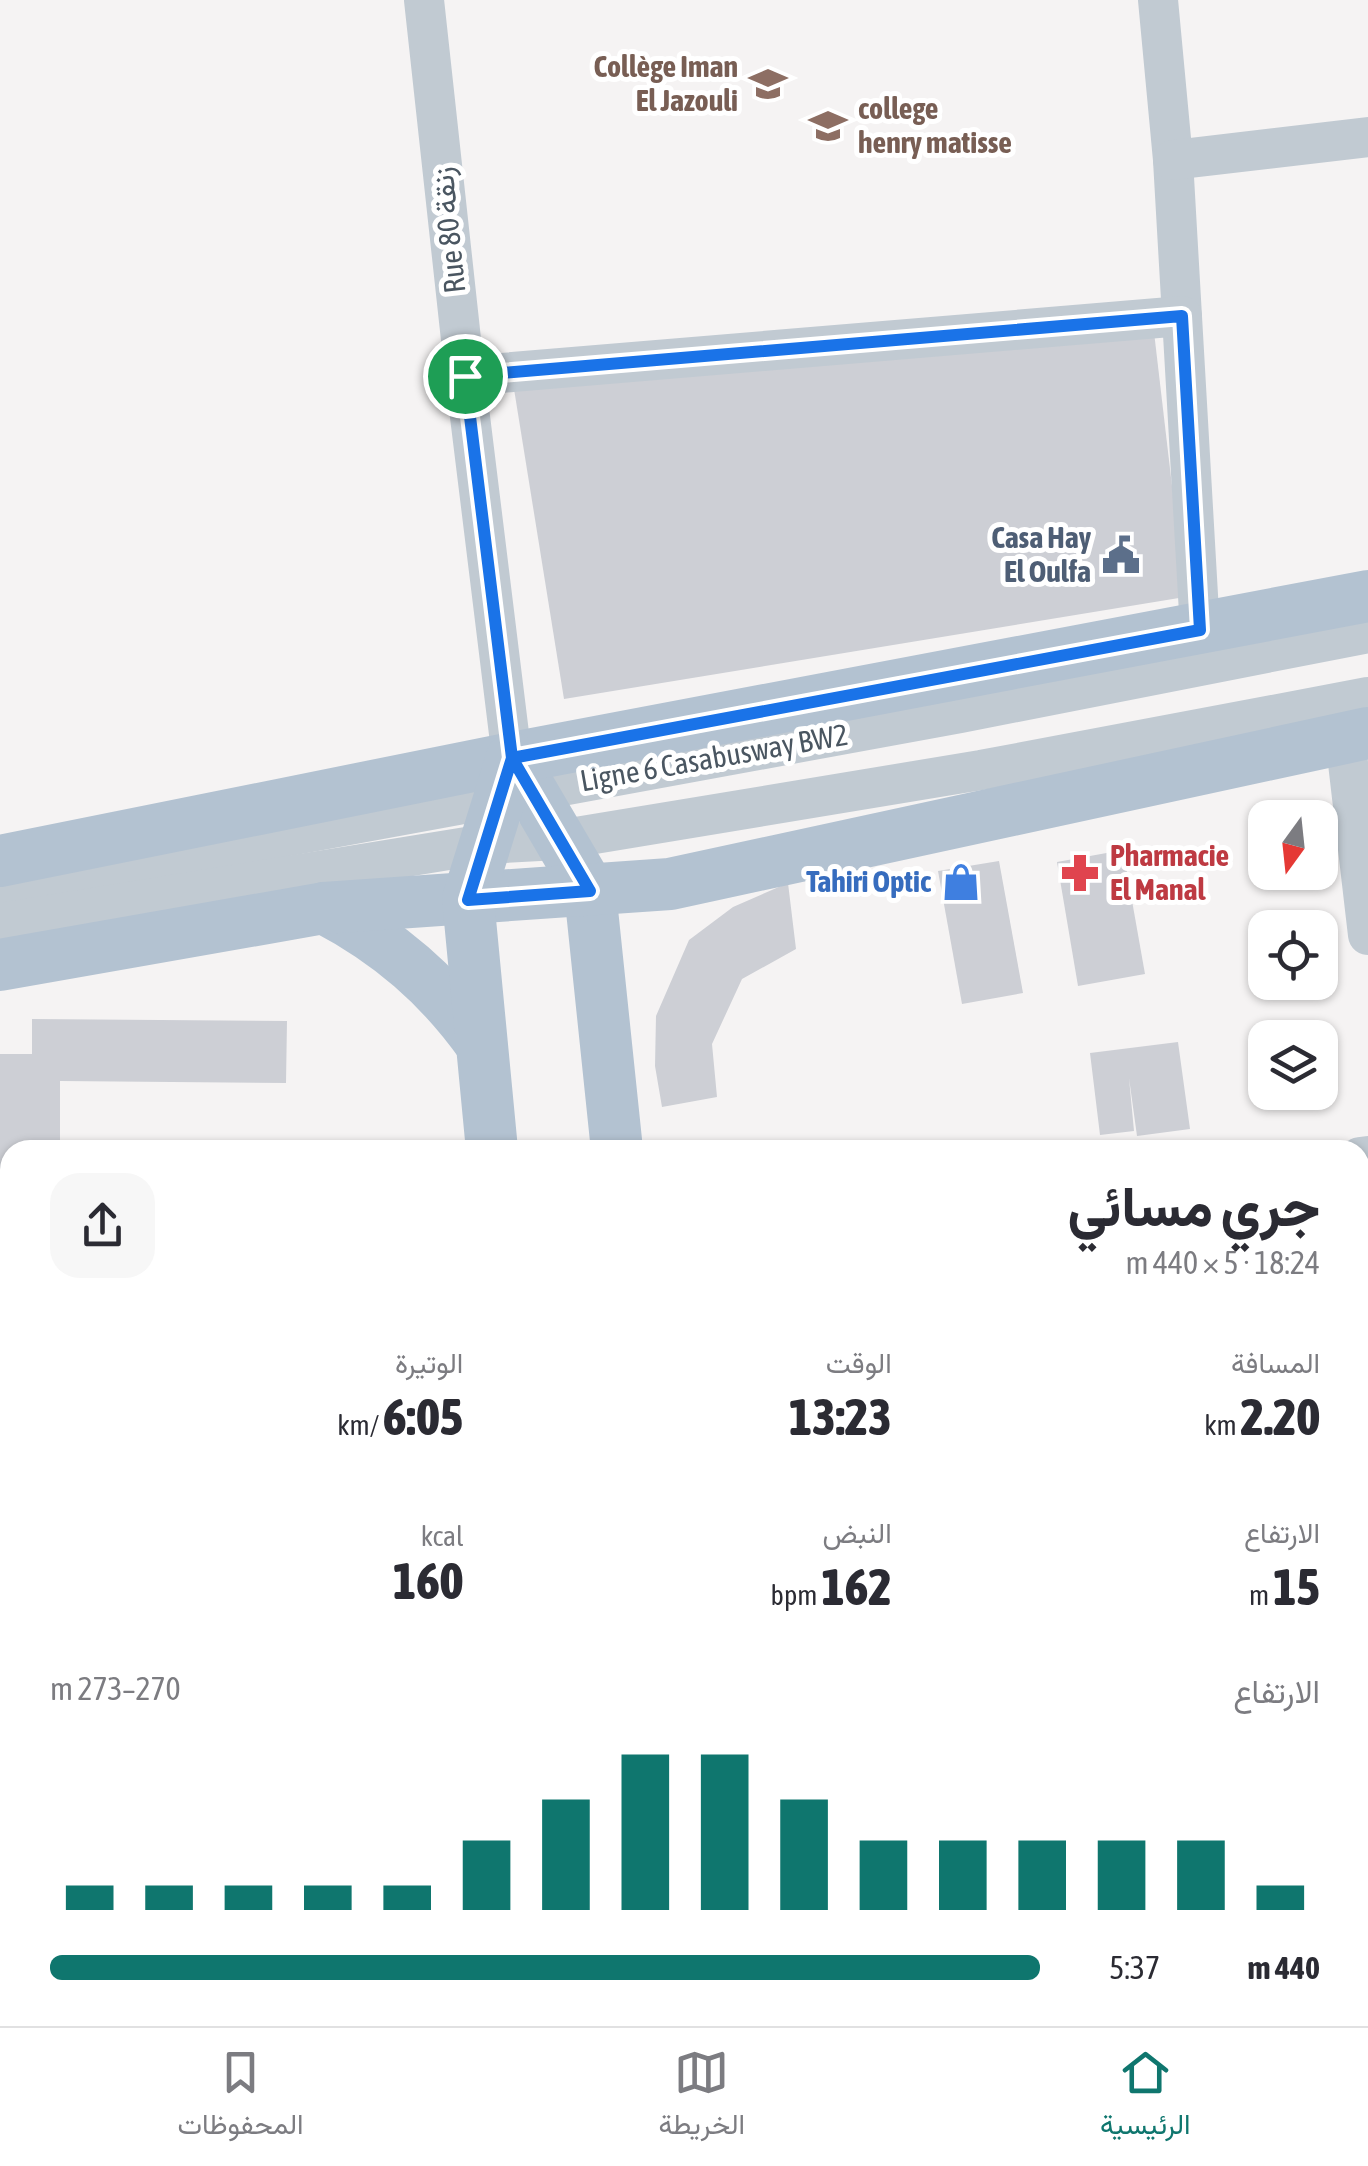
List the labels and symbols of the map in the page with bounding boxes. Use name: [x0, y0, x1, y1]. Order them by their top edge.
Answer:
place label: Collège Iman El Jazouli: [593, 49, 738, 117]
school or university icon: Collège Iman El Jazouli: [747, 63, 789, 105]
place label: college henry matisse: [858, 91, 1012, 159]
school or university icon: college henry matisse: [807, 105, 849, 147]
street label: Rue 80 زنقة: [424, 165, 474, 295]
pin: [423, 334, 508, 419]
place label: Casa Hay El Oulfa: [991, 520, 1092, 588]
public building icon: Casa Hay El Oulfa: [1100, 534, 1142, 576]
street label: Ligne 6 Casabusway BW2: [577, 717, 850, 797]
north arrow: [1248, 800, 1338, 890]
place label: Pharmacie El Manal: [1110, 838, 1229, 906]
pharmacy icon: Pharmacie El Manal: [1059, 852, 1101, 894]
shop icon: Tahiri Optic: [940, 861, 982, 903]
place label: Tahiri Optic: [806, 864, 931, 898]

